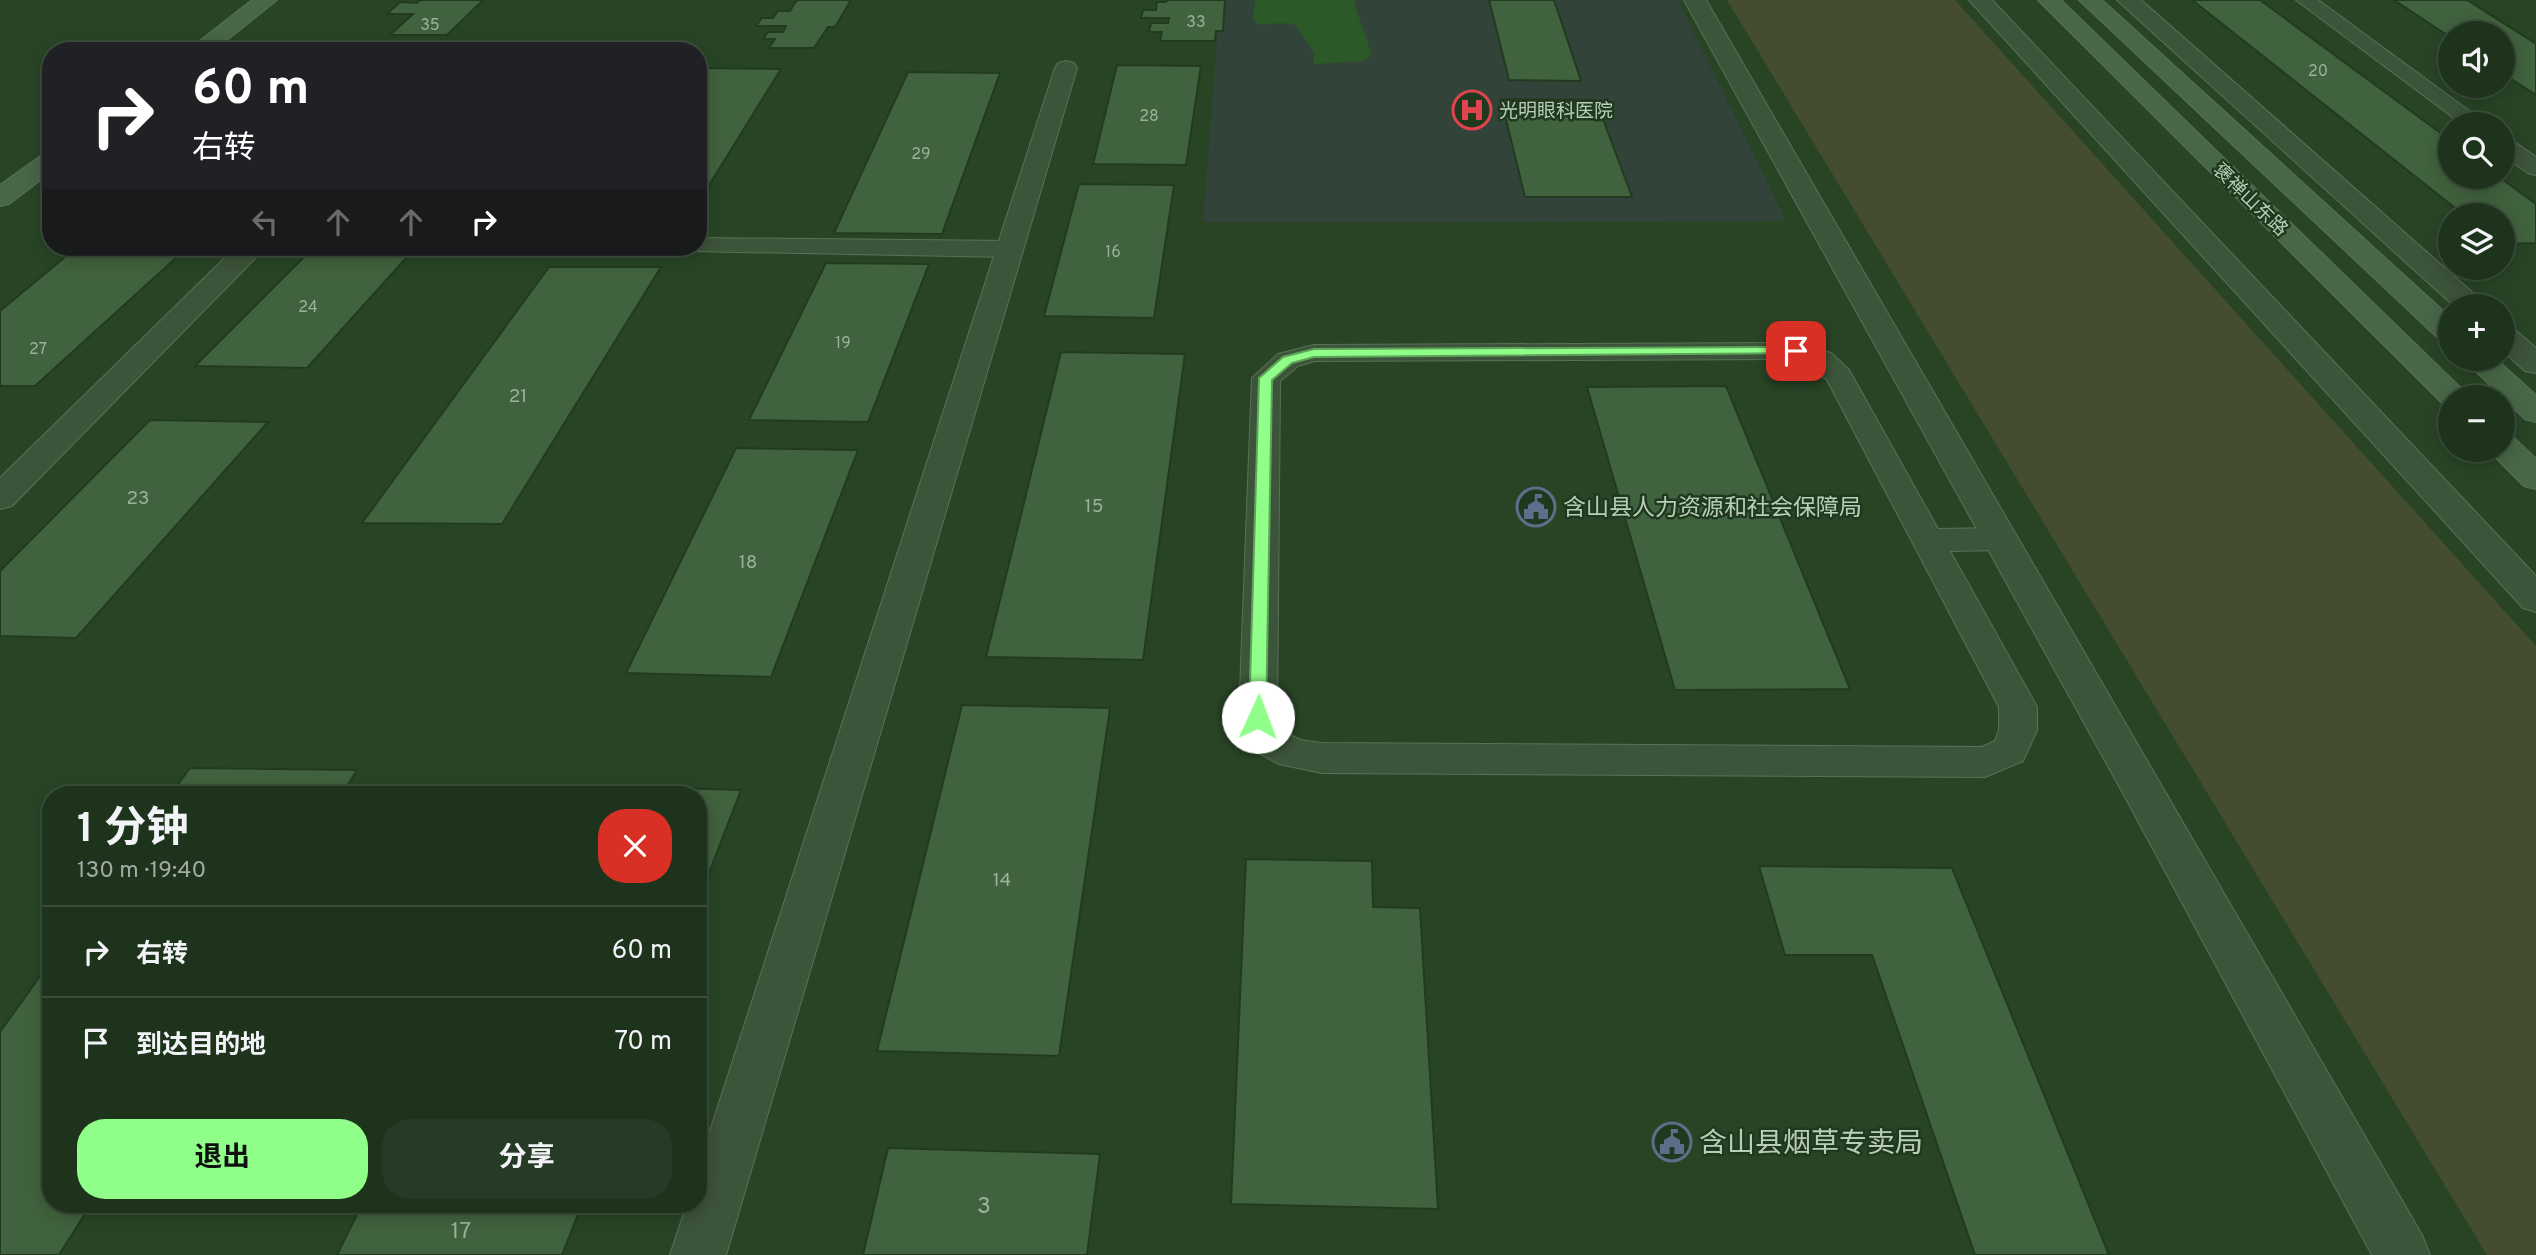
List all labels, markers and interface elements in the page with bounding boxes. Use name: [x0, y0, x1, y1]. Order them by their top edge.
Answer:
house number: 33: [1186, 13, 1206, 33]
house number: 35: [420, 16, 440, 36]
map controls: [2438, 21, 2515, 462]
button: sound: [2438, 21, 2515, 98]
text: 60 m: [192, 60, 310, 122]
house number: 20: [2308, 62, 2328, 82]
icon: right: [77, 70, 168, 161]
hospital icon: 光明眼科医院: [1451, 89, 1493, 131]
place label: 光明眼科医院: [1499, 100, 1613, 124]
house number: 28: [1139, 107, 1159, 127]
button: search: [2438, 112, 2515, 189]
text: 右转: [192, 130, 256, 170]
house number: 29: [911, 145, 931, 165]
street label: 褒禅山东路: [2207, 159, 2292, 242]
icon: left: [246, 203, 284, 241]
icon: ahead: [319, 203, 357, 241]
icon: ahead: [392, 203, 430, 241]
icon: right: [465, 203, 503, 241]
button: layers: [2438, 203, 2515, 280]
house number: 16: [1105, 243, 1121, 263]
button: +: [2438, 294, 2515, 371]
house number: 24: [298, 298, 318, 318]
pin: [1766, 321, 1826, 381]
icon: arrive: [1777, 332, 1815, 370]
house number: 19: [835, 334, 851, 354]
house number: 27: [29, 340, 47, 360]
house number: 21: [509, 385, 527, 409]
button: −: [2438, 385, 2515, 462]
public building icon: 含山县人力资源和社会保障局: [1515, 486, 1557, 528]
house number: 23: [126, 487, 150, 511]
house number: 15: [1085, 495, 1103, 519]
place label: 含山县人力资源和社会保障局: [1563, 495, 1862, 524]
house number: 18: [739, 551, 757, 575]
position arrow: [1221, 680, 1295, 754]
text: 1 分钟: [77, 804, 188, 857]
button: close: [598, 809, 672, 883]
text: 130 m · 19:40: [77, 857, 206, 886]
house number: 14: [993, 869, 1011, 893]
icon: right: [77, 933, 115, 971]
text: 60 m: [612, 935, 672, 968]
text: 右转: [136, 939, 188, 972]
icon: arrive: [77, 1024, 115, 1062]
text: 70 m: [614, 1026, 672, 1059]
text: 到达目的地: [136, 1030, 266, 1063]
button: 退出: [77, 1119, 368, 1199]
button: 分享: [382, 1119, 672, 1199]
public building icon: 含山县烟草专卖局: [1651, 1121, 1693, 1163]
place label: 含山县烟草专卖局: [1699, 1127, 1923, 1163]
house number: 3: [977, 1193, 991, 1222]
house number: 17: [451, 1218, 471, 1247]

